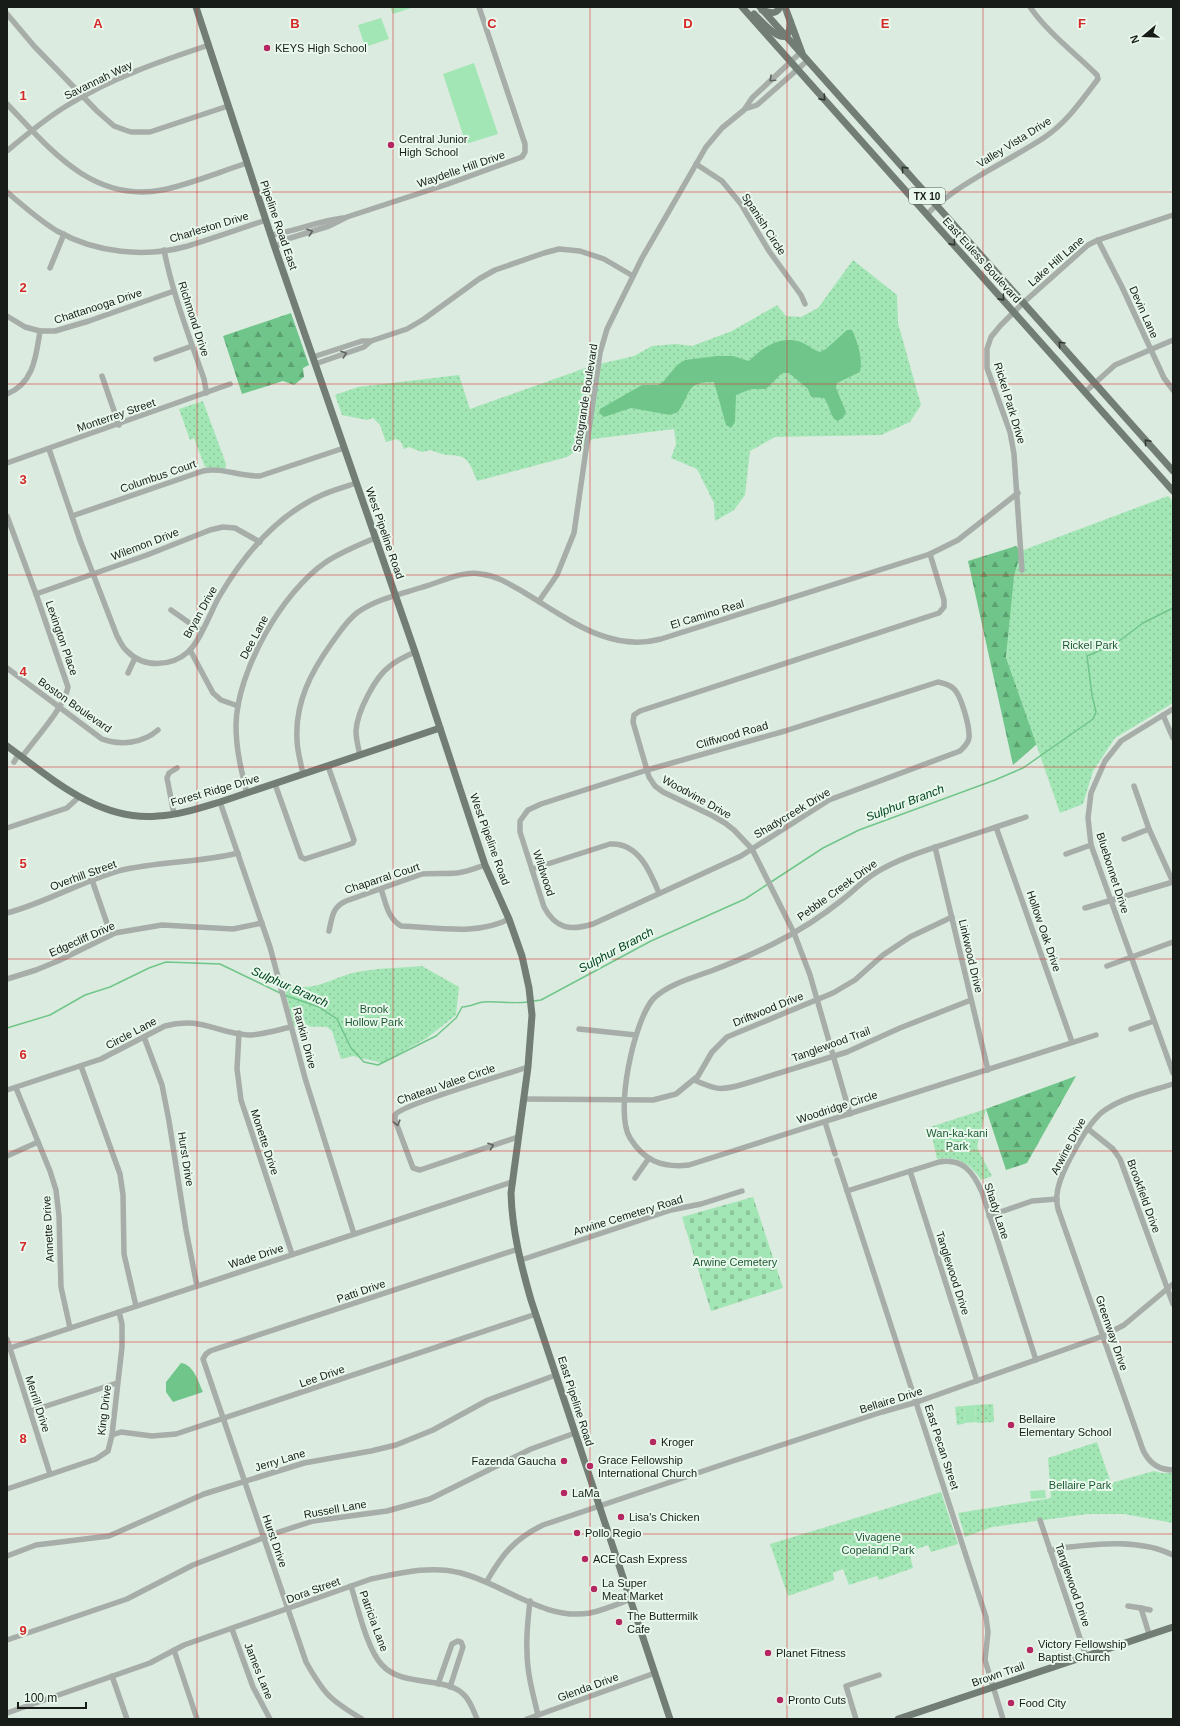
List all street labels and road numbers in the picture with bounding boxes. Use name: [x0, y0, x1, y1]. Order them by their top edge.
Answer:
street label: Savannah Way: [62, 58, 134, 102]
street label: Valley Vista Drive: [975, 114, 1053, 170]
street label: Waydelle Hill Drive: [416, 148, 506, 190]
street label: Pipeline Road East: [258, 179, 300, 271]
road number: TX 10: [909, 188, 945, 204]
street label: Spanish Circle: [740, 191, 788, 257]
street label: Charleston Drive: [168, 209, 250, 245]
street label: East Euless Boulevard: [941, 215, 1023, 305]
street label: Lake Hill Lane: [1026, 234, 1086, 288]
street label: Richmond Drive: [176, 280, 212, 358]
street label: Devin Lane: [1127, 284, 1161, 340]
street label: Chattanooga Drive: [53, 286, 143, 326]
street label: Sotogrande Boulevard: [571, 343, 599, 453]
street label: Rickel Park Drive: [992, 361, 1028, 445]
street label: Monterrey Street: [75, 396, 157, 434]
street label: Columbus Court: [118, 457, 198, 495]
street label: West Pipeline Road: [364, 485, 406, 581]
street label: Wilemon Drive: [109, 526, 181, 562]
street label: Bryan Drive: [181, 584, 219, 640]
street label: El Camino Real: [669, 597, 745, 631]
street label: Lexington Place: [44, 599, 80, 677]
street label: Dee Lane: [238, 613, 270, 661]
street label: Boston Boulevard: [36, 675, 114, 735]
street label: Cliffwood Road: [695, 719, 769, 751]
street label: Forest Ridge Drive: [169, 772, 261, 808]
street label: Woodvine Drive: [660, 773, 734, 821]
street label: Shadycreek Drive: [752, 785, 832, 841]
street label: West Pipeline Road: [468, 792, 512, 886]
street label: Bluebonnet Drive: [1094, 831, 1132, 915]
street label: Wildwood: [531, 848, 557, 898]
street label: Overhill Street: [48, 857, 118, 893]
street label: Pebble Creek Drive: [795, 857, 879, 923]
street label: Chaparral Court: [343, 860, 421, 896]
street label: Hollow Oak Drive: [1024, 889, 1064, 973]
street label: Linkwood Drive: [957, 918, 985, 994]
street label: Edgecliff Drive: [47, 919, 117, 959]
street label: Driftwood Drive: [731, 989, 805, 1029]
street label: Rankin Drive: [291, 1006, 319, 1070]
street label: Circle Lane: [104, 1015, 158, 1051]
street label: Tanglewood Trail: [790, 1024, 872, 1064]
street label: Chateau Valee Circle: [395, 1062, 497, 1106]
street label: Woodridge Circle: [795, 1088, 879, 1126]
street label: Monette Drive: [249, 1108, 281, 1176]
street label: Arwine Drive: [1048, 1116, 1088, 1176]
street label: Hurst Drive: [176, 1131, 196, 1187]
street label: Brookfield Drive: [1125, 1157, 1163, 1235]
street label: Shady Lane: [982, 1181, 1012, 1241]
street label: Arwine Cemetery Road: [572, 1193, 684, 1237]
street label: Annette Drive: [40, 1195, 56, 1263]
street label: Tanglewood Drive: [934, 1230, 972, 1316]
street label: Wade Drive: [227, 1241, 285, 1271]
street label: Patti Drive: [335, 1277, 387, 1305]
street label: Greenway Drive: [1093, 1294, 1131, 1372]
street label: East Pipeline Road: [556, 1355, 596, 1447]
street label: Lee Drive: [298, 1363, 346, 1389]
street label: Merrill Drive: [23, 1374, 53, 1434]
street label: King Drive: [95, 1384, 113, 1436]
street label: Bellaire Drive: [858, 1385, 924, 1415]
street label: East Pecan Street: [923, 1403, 961, 1491]
street label: Jerry Lane: [253, 1447, 307, 1473]
street label: Russell Lane: [303, 1498, 367, 1520]
street label: Hurst Drive: [260, 1513, 290, 1569]
street label: Tanglewood Drive: [1053, 1542, 1093, 1628]
street label: Dora Street: [285, 1575, 341, 1605]
street label: Patricia Lane: [357, 1589, 391, 1653]
street label: James Lane: [242, 1641, 276, 1701]
street label: Brown Trail: [970, 1659, 1026, 1689]
street label: Glenda Drive: [556, 1670, 620, 1704]

